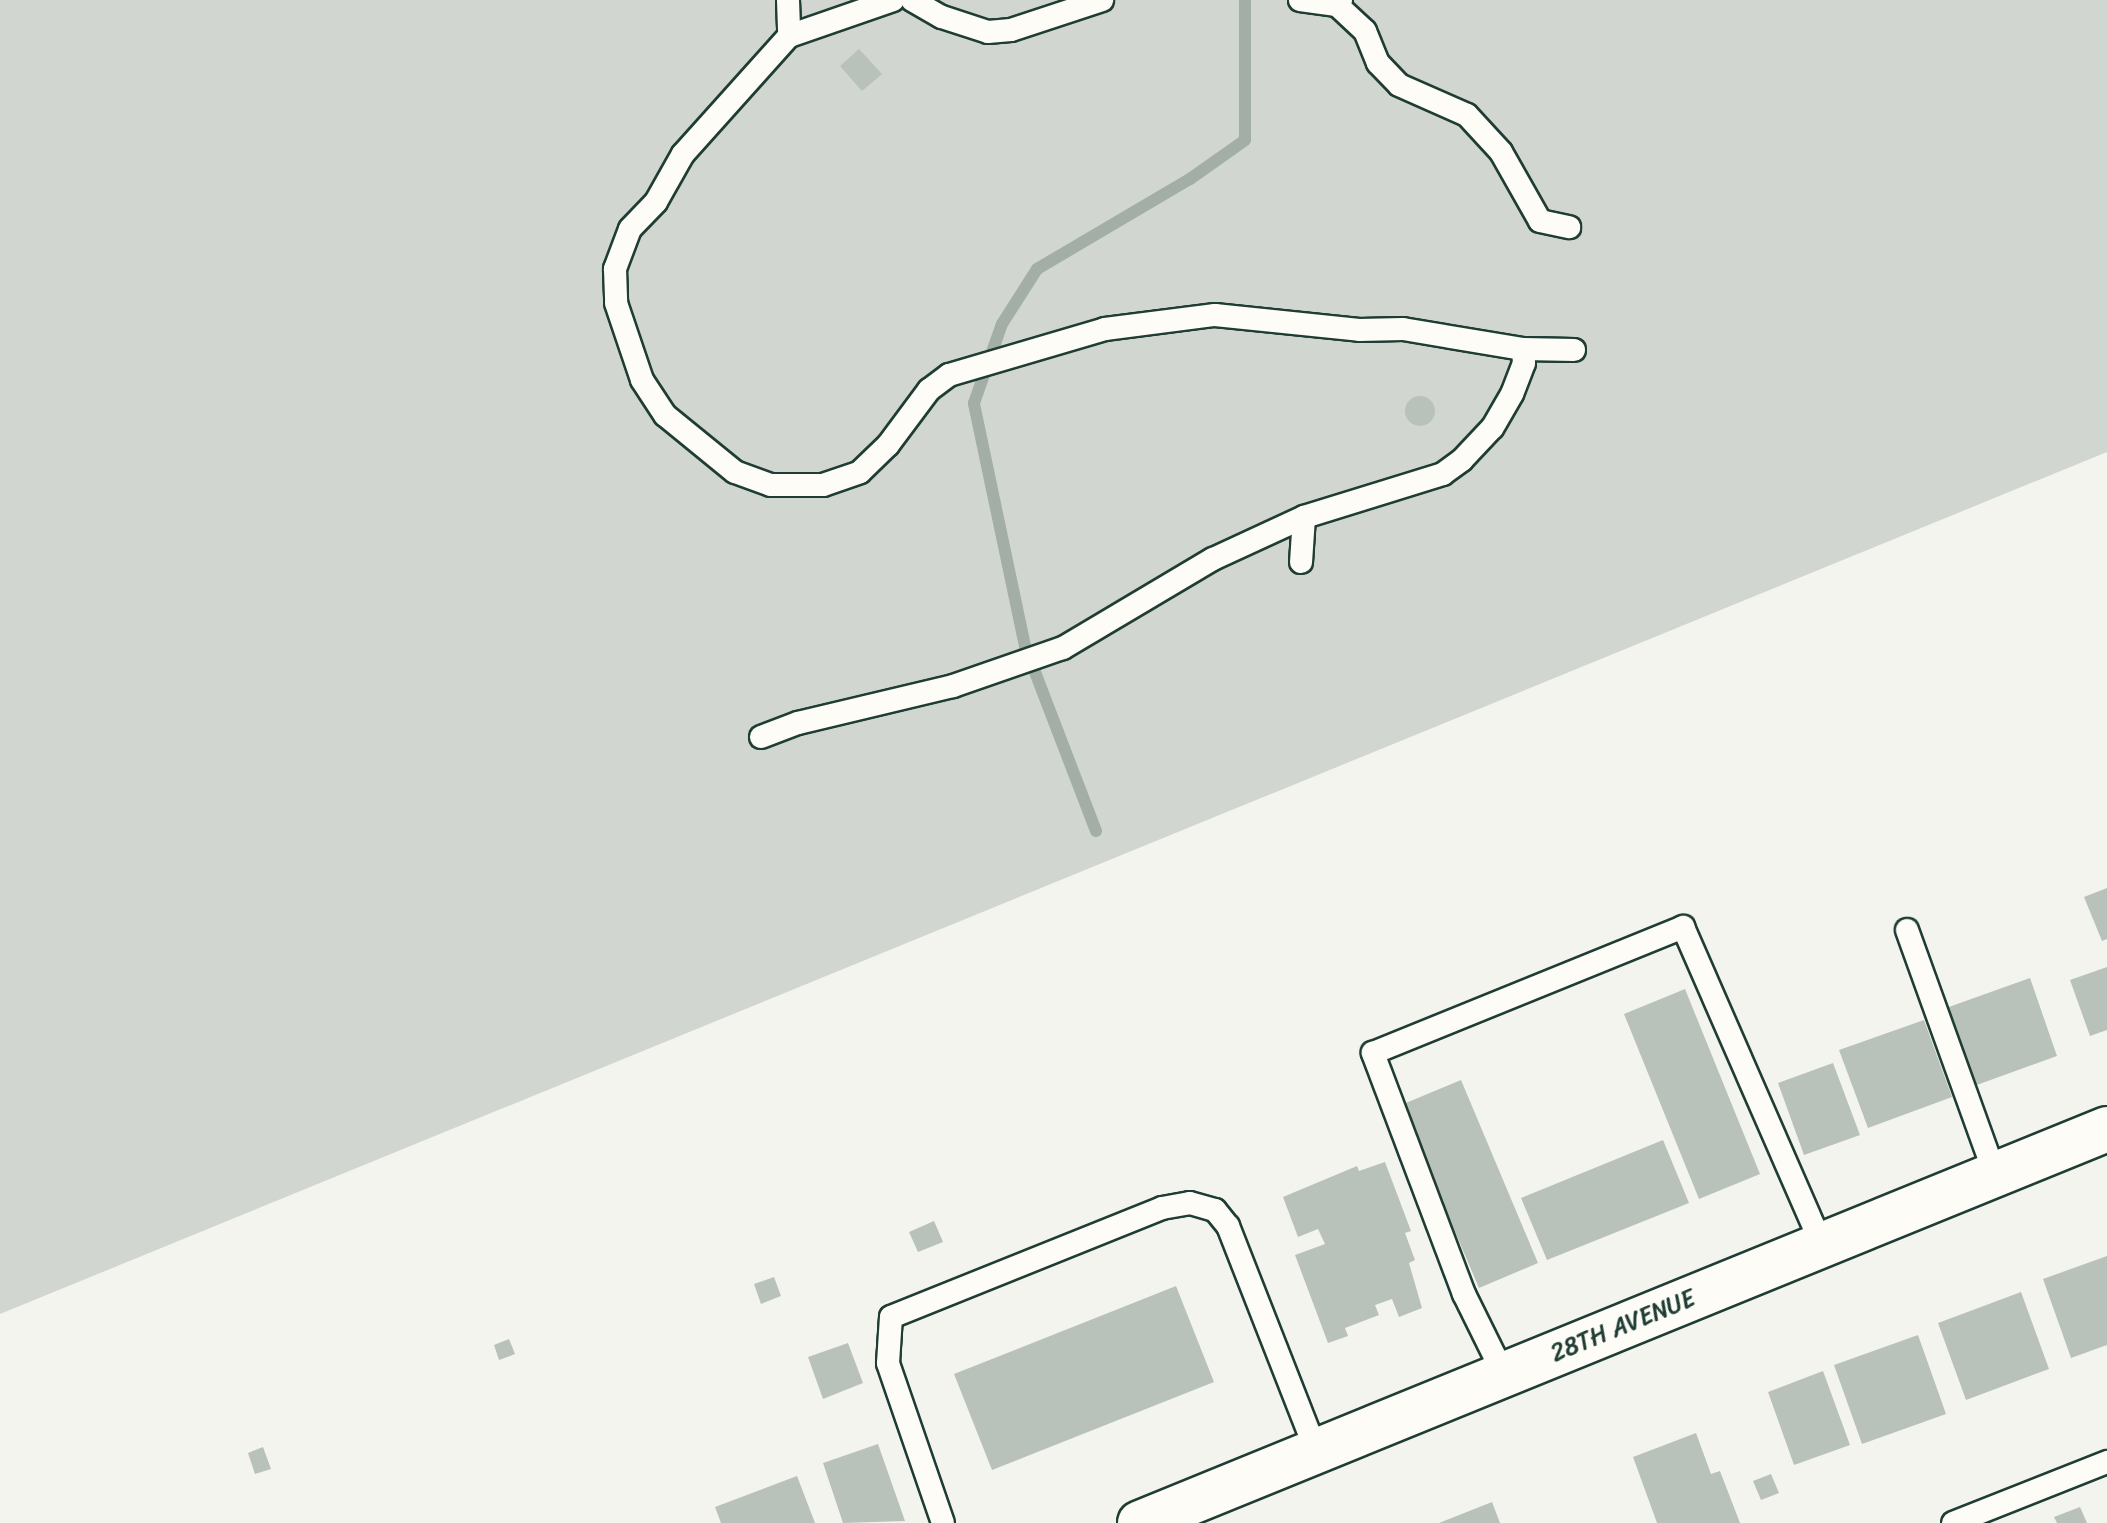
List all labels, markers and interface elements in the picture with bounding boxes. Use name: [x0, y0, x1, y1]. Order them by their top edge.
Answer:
street label: 28TH AVENUE: [1546, 1284, 1700, 1368]

